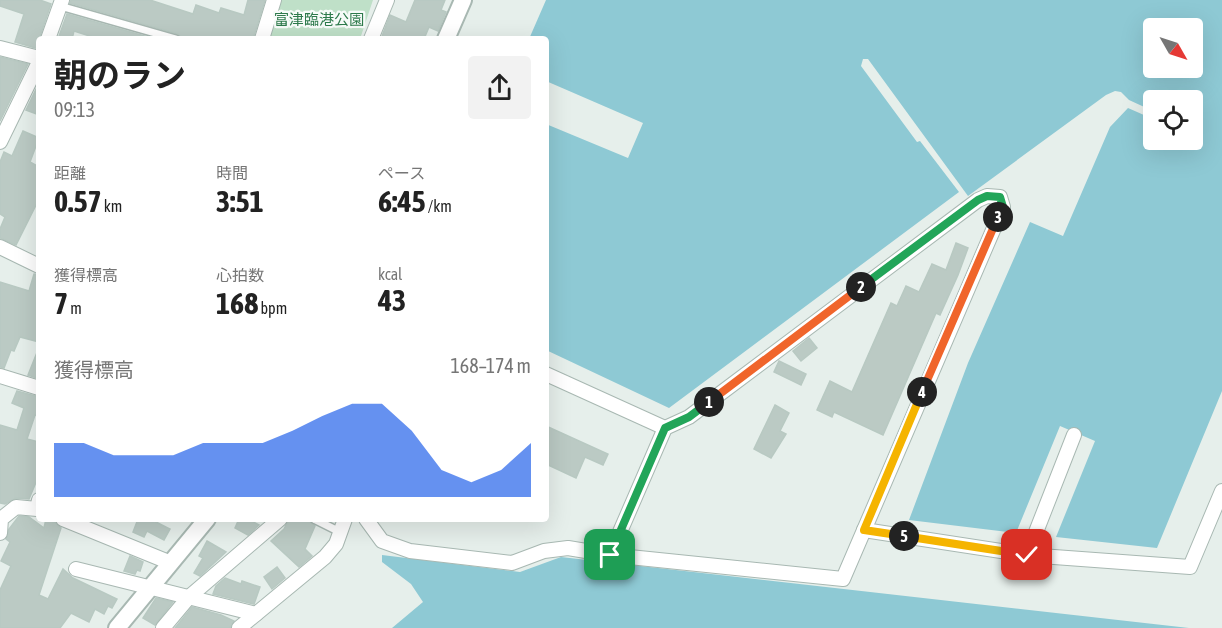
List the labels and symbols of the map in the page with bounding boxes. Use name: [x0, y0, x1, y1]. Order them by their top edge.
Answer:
park label: 富津臨港公園: [274, 11, 364, 28]
north arrow: [1143, 18, 1203, 78]
pin: 3: [983, 202, 1013, 232]
pin: 2: [846, 272, 876, 302]
pin: 4: [907, 377, 937, 407]
pin: 1: [694, 387, 724, 417]
pin: 5: [889, 521, 919, 551]
pin: [584, 529, 635, 580]
pin: [1001, 529, 1052, 580]

